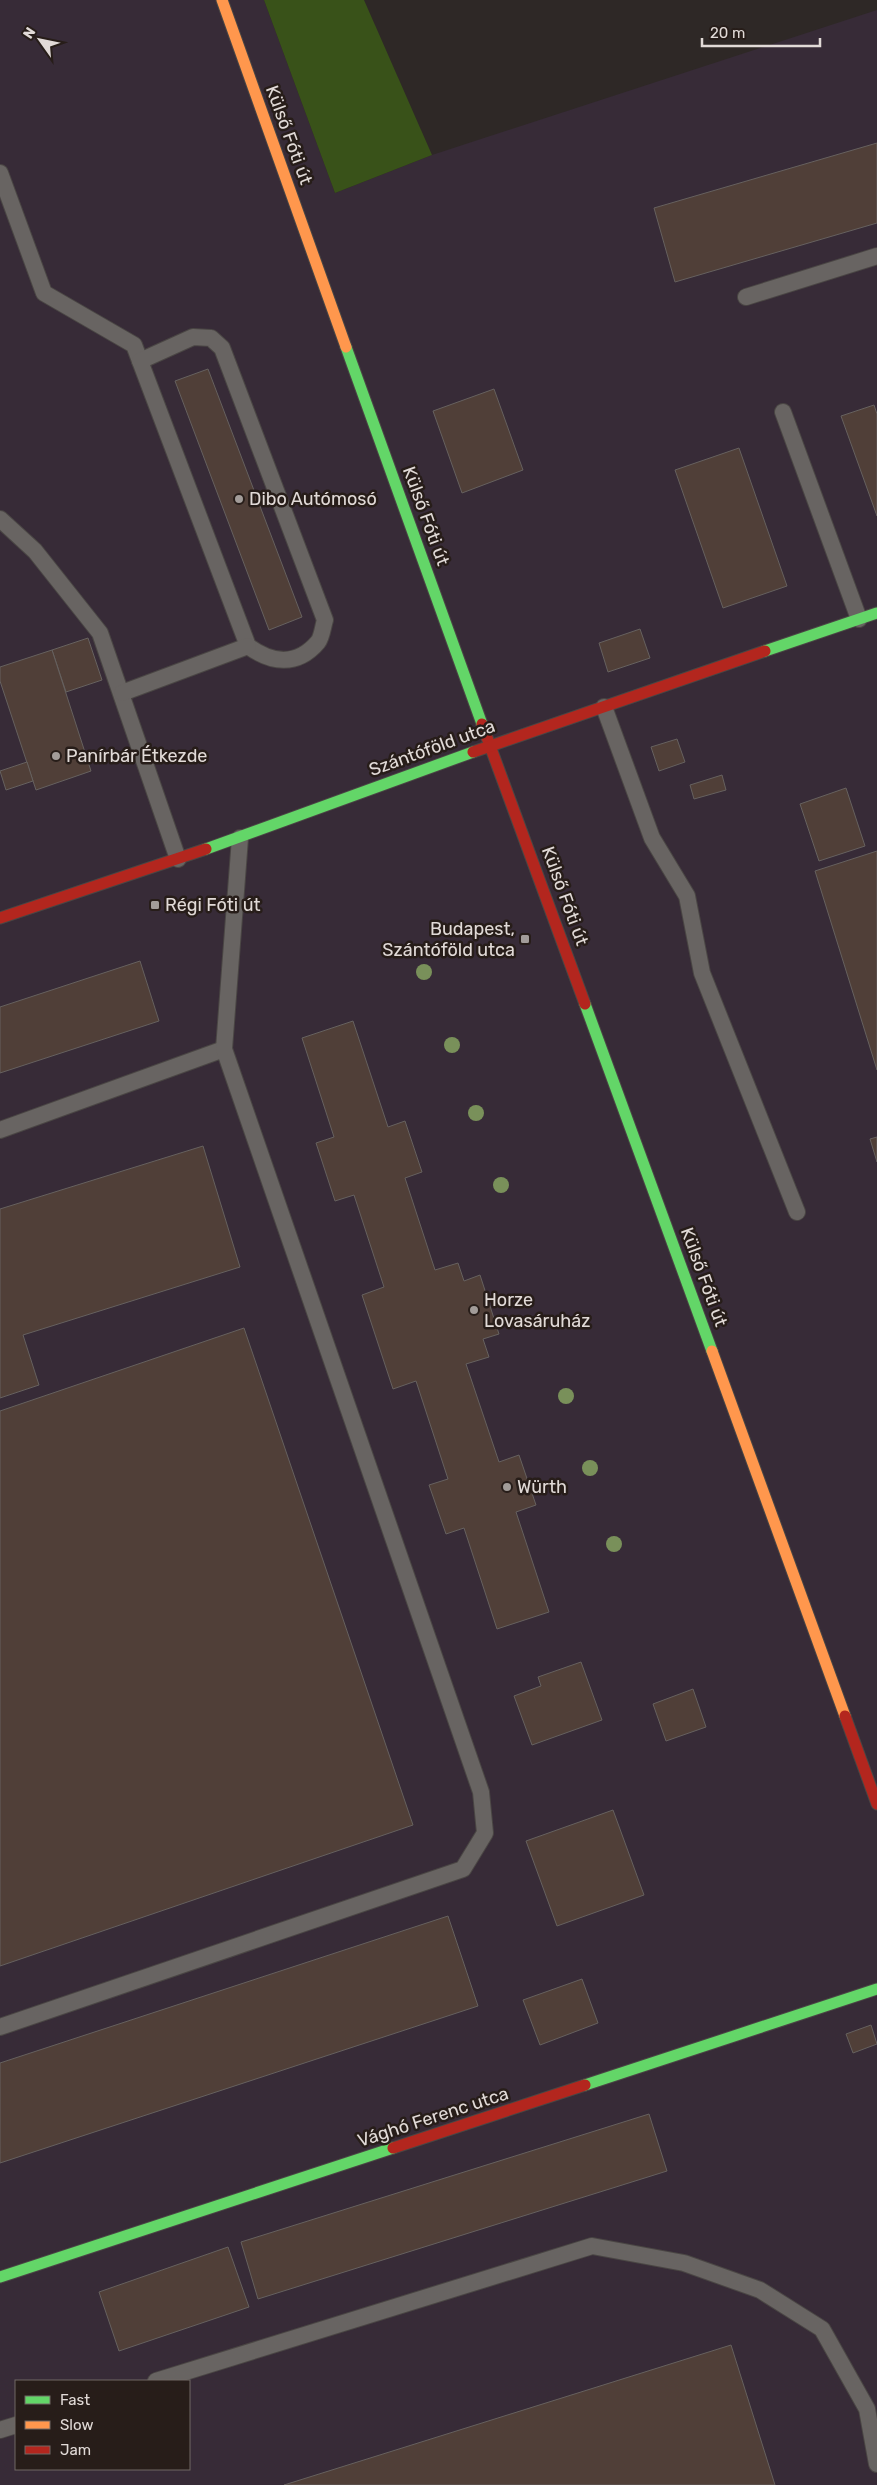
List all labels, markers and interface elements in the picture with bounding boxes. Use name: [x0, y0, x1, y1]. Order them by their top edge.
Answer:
north arrow: [15, 15, 65, 65]
scale bar: [702, 15, 820, 47]
text: N: [20, 24, 39, 42]
text: 20 m: [710, 24, 745, 42]
street label: Külső Fóti út: [261, 82, 317, 188]
street label: Külső Fóti út: [398, 463, 454, 569]
place label: Dibo Autómosó: [249, 488, 377, 510]
marker: Dibo Autómosó: [233, 493, 245, 505]
street label: Szántóföld utca: [366, 715, 498, 781]
place label: Panírbár Étkezde: [66, 745, 207, 767]
marker: Panírbár Étkezde: [50, 750, 62, 762]
street label: Külső Fóti út: [537, 843, 593, 949]
place label: Régi Fóti út: [165, 894, 261, 916]
marker: Régi Fóti út: [149, 899, 161, 911]
place label: Budapest, Szántóföld utca: [382, 918, 515, 961]
marker: Budapest, Szántóföld utca: [519, 933, 531, 945]
street label: Külső Fóti út: [676, 1224, 732, 1330]
place label: Horze Lovasáruház: [484, 1289, 590, 1332]
marker: Horze Lovasáruház: [468, 1304, 480, 1316]
place label: Würth: [517, 1476, 567, 1498]
marker: Würth: [501, 1481, 513, 1493]
street label: Vághó Ferenc utca: [355, 2082, 511, 2152]
legend: [15, 2380, 190, 2470]
text: Fast: [60, 2391, 90, 2409]
text: Slow: [60, 2416, 93, 2434]
text: Jam: [60, 2441, 91, 2459]

